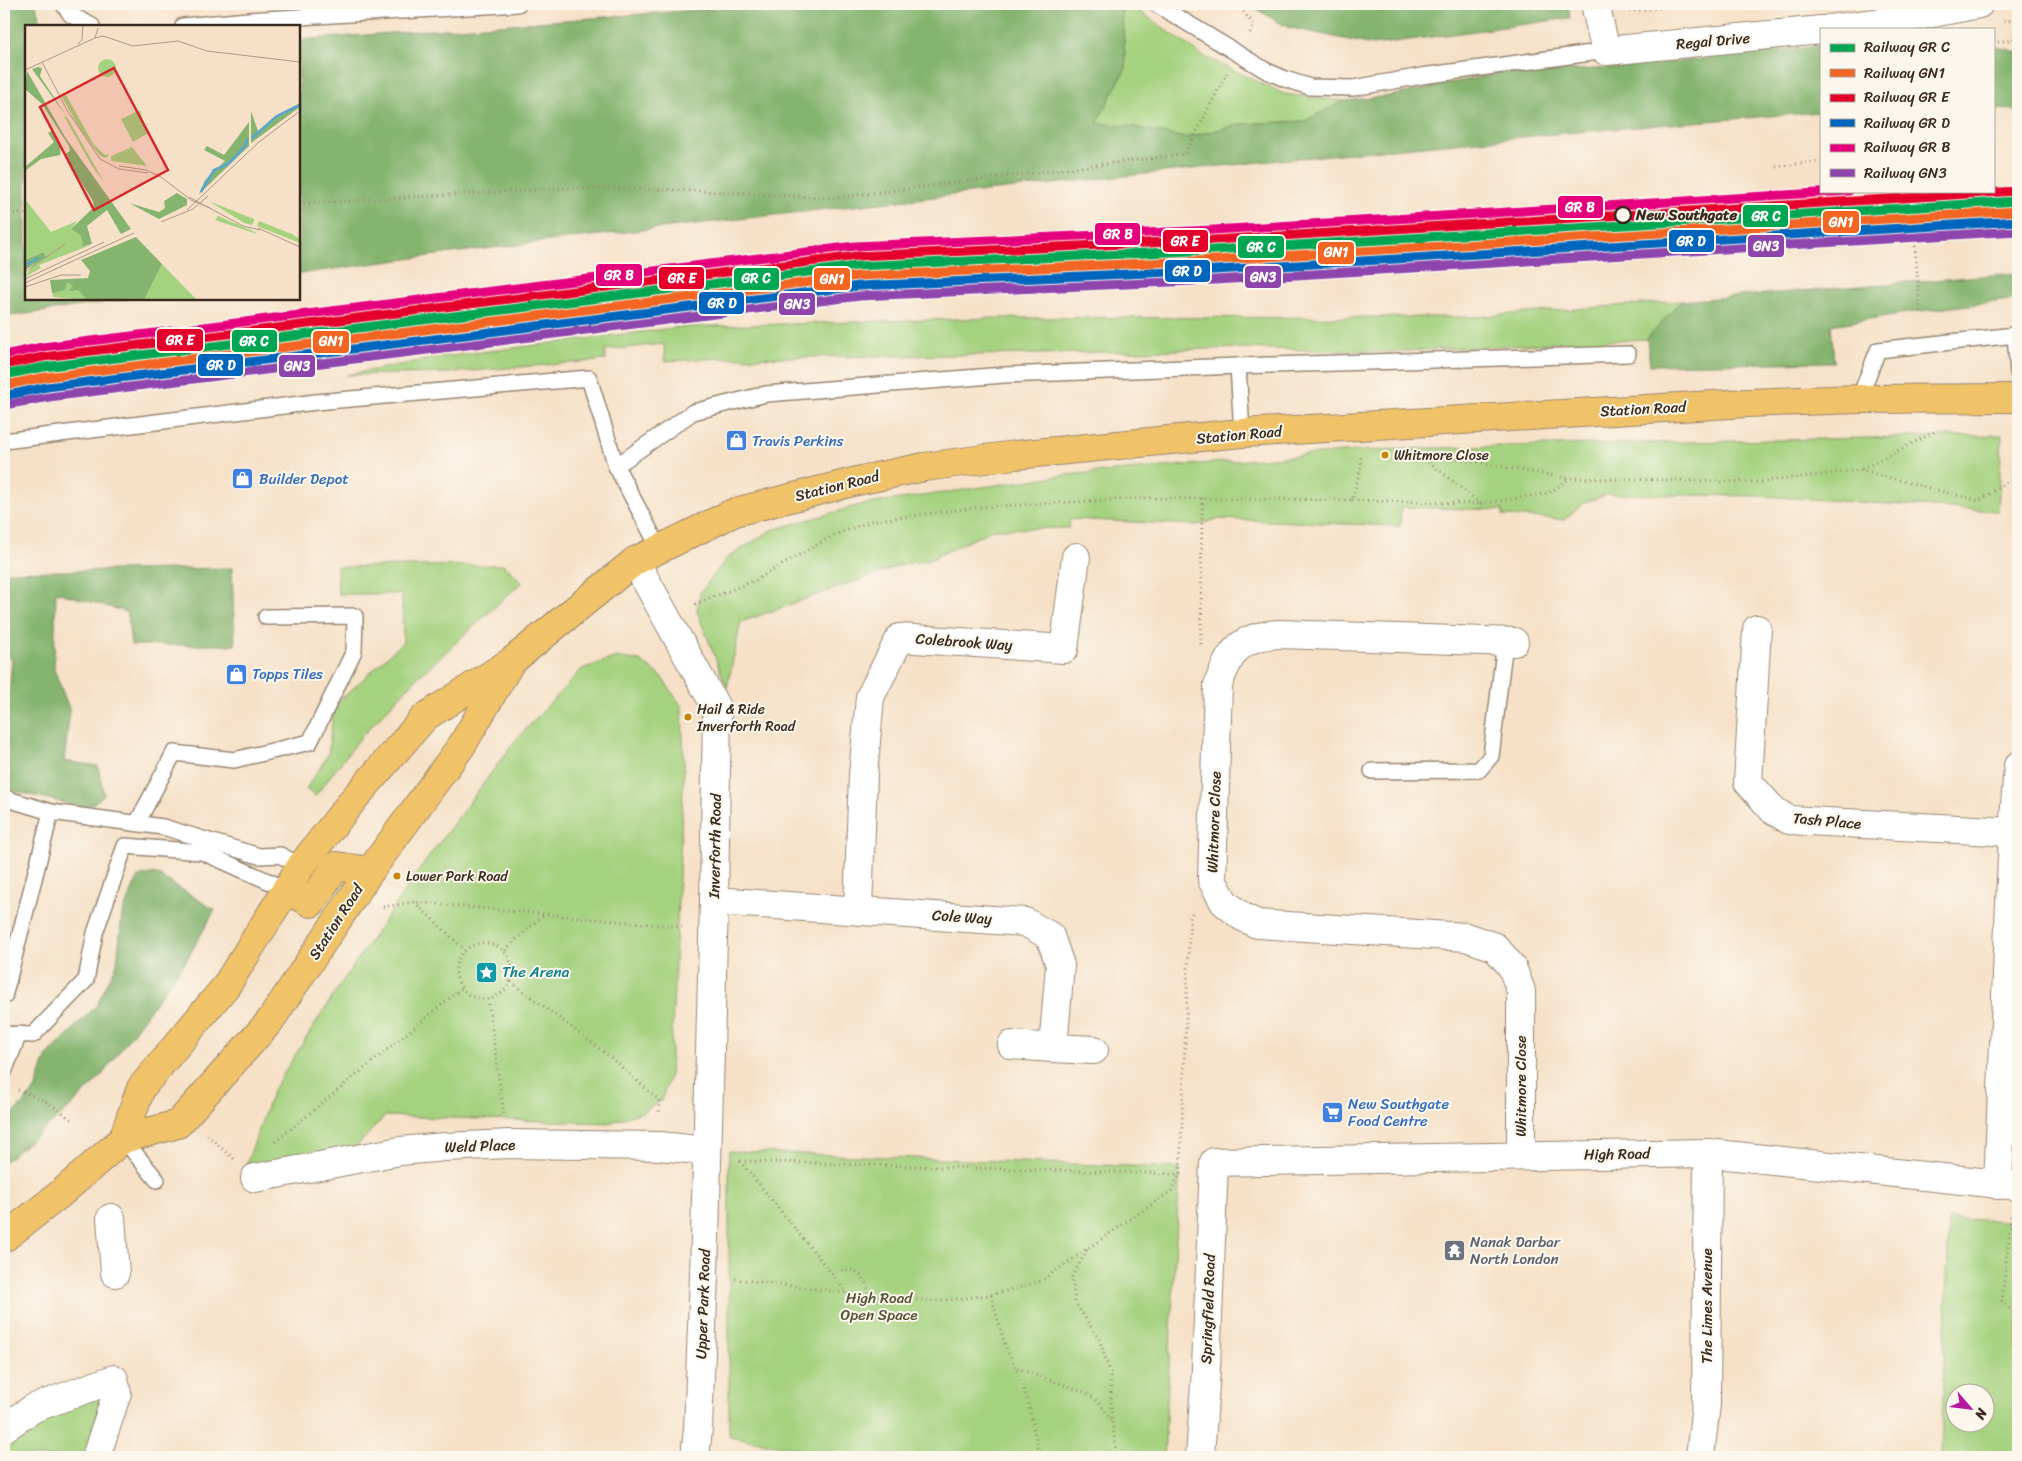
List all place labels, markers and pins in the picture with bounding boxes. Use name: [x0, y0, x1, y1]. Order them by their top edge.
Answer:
place label: New Southgate: [1635, 202, 1738, 228]
marker: New Southgate: [1614, 206, 1632, 224]
place label: Travis Perkins: [752, 428, 844, 454]
shop icon: Travis Perkins: [724, 429, 748, 453]
place label: Whitmore Close: [1394, 443, 1489, 468]
marker: Whitmore Close: [1380, 450, 1390, 460]
place label: Builder Depot: [259, 466, 349, 492]
shop icon: Builder Depot: [231, 467, 255, 491]
place label: Topps Tiles: [252, 661, 323, 687]
shop icon: Topps Tiles: [224, 662, 248, 686]
place label: Hail & Ride Inverforth Road: [696, 697, 797, 739]
marker: Hail & Ride Inverforth Road: [683, 712, 693, 722]
place label: Lower Park Road: [406, 864, 509, 889]
marker: Lower Park Road: [392, 871, 402, 881]
place label: The Arena: [502, 959, 570, 985]
place icon: The Arena: [474, 960, 498, 984]
place label: New Southgate Food Centre: [1348, 1091, 1450, 1134]
supermarket icon: New Southgate Food Centre: [1320, 1101, 1344, 1125]
place label: Nanak Darbar North London: [1470, 1229, 1561, 1272]
temple icon: Nanak Darbar North London: [1442, 1239, 1466, 1263]

